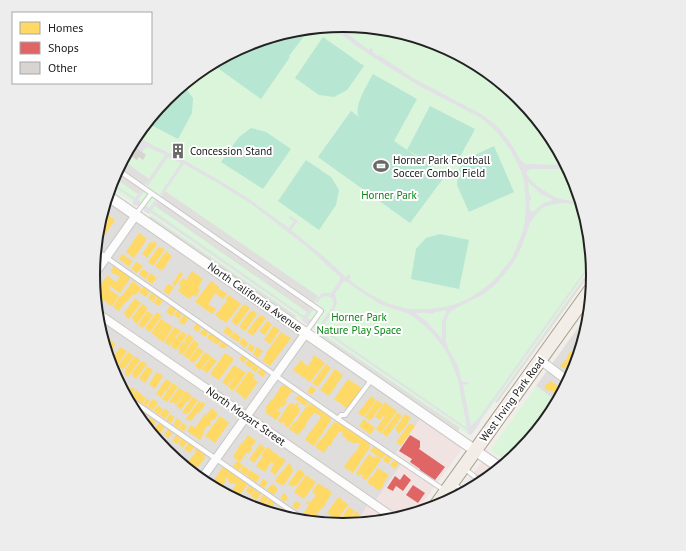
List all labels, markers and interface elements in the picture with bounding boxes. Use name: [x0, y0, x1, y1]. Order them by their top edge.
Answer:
legend: [12, 12, 152, 84]
text: Homes: [48, 20, 83, 35]
text: Shops: [48, 40, 79, 55]
text: Other: [48, 60, 77, 75]
building icon: Concession Stand: [169, 142, 187, 160]
place label: Concession Stand: [190, 144, 272, 158]
place label: Horner Park Football Soccer Combo Field: [393, 153, 491, 180]
sports icon: Horner Park Football Soccer Combo Field: [372, 157, 390, 175]
park label: Horner Park: [361, 188, 417, 202]
street label: North California Avenue: [205, 259, 305, 335]
park label: Horner Park Nature Play Space: [317, 310, 402, 337]
street label: West Irving Park Road: [476, 354, 548, 444]
street label: North Mozart Street: [204, 383, 289, 449]

